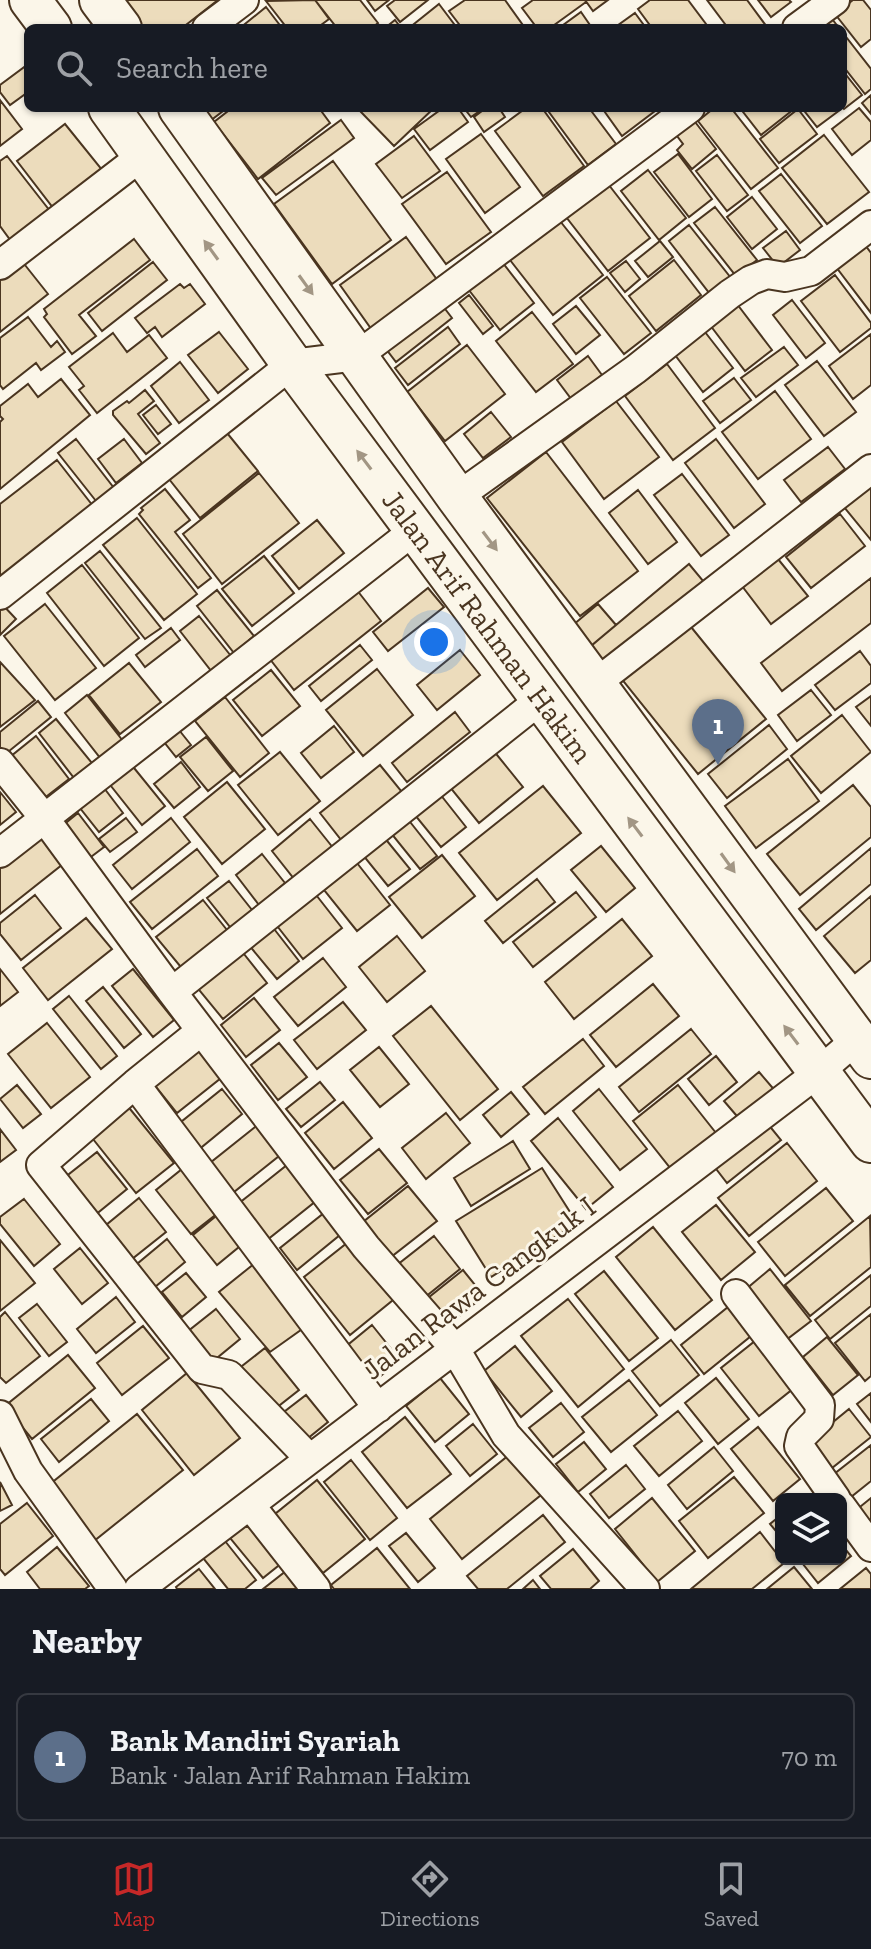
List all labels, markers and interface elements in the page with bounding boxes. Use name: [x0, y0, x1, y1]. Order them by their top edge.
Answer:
search box: [24, 24, 847, 112]
icon: search: [52, 46, 96, 90]
text: Search here: [116, 50, 268, 86]
one-way arrow: [203, 239, 219, 261]
one-way arrow: [298, 274, 314, 296]
one-way arrow: [357, 450, 373, 470]
street label: Jalan Arif Rahman Hakim: [374, 483, 601, 770]
one-way arrow: [482, 531, 498, 552]
your location: [414, 622, 454, 662]
pin: 1: [692, 699, 744, 765]
one-way arrow: [628, 817, 644, 837]
one-way arrow: [720, 853, 736, 873]
one-way arrow: [784, 1025, 800, 1045]
street label: Jalan Rawa Cangkuk I: [355, 1189, 603, 1387]
map controls: [775, 1493, 847, 1565]
button: layers: [775, 1493, 847, 1565]
text: Nearby: [32, 1621, 142, 1662]
text: Bank Mandiri Syariah: [110, 1723, 400, 1759]
text: 1: [55, 1741, 65, 1773]
text: 70 m: [781, 1741, 837, 1773]
text: Bank · Jalan Arif Rahman Hakim: [110, 1759, 470, 1791]
tab: Map: [112, 1857, 156, 1932]
tab: Directions: [380, 1857, 480, 1932]
tab: Saved: [704, 1857, 759, 1932]

